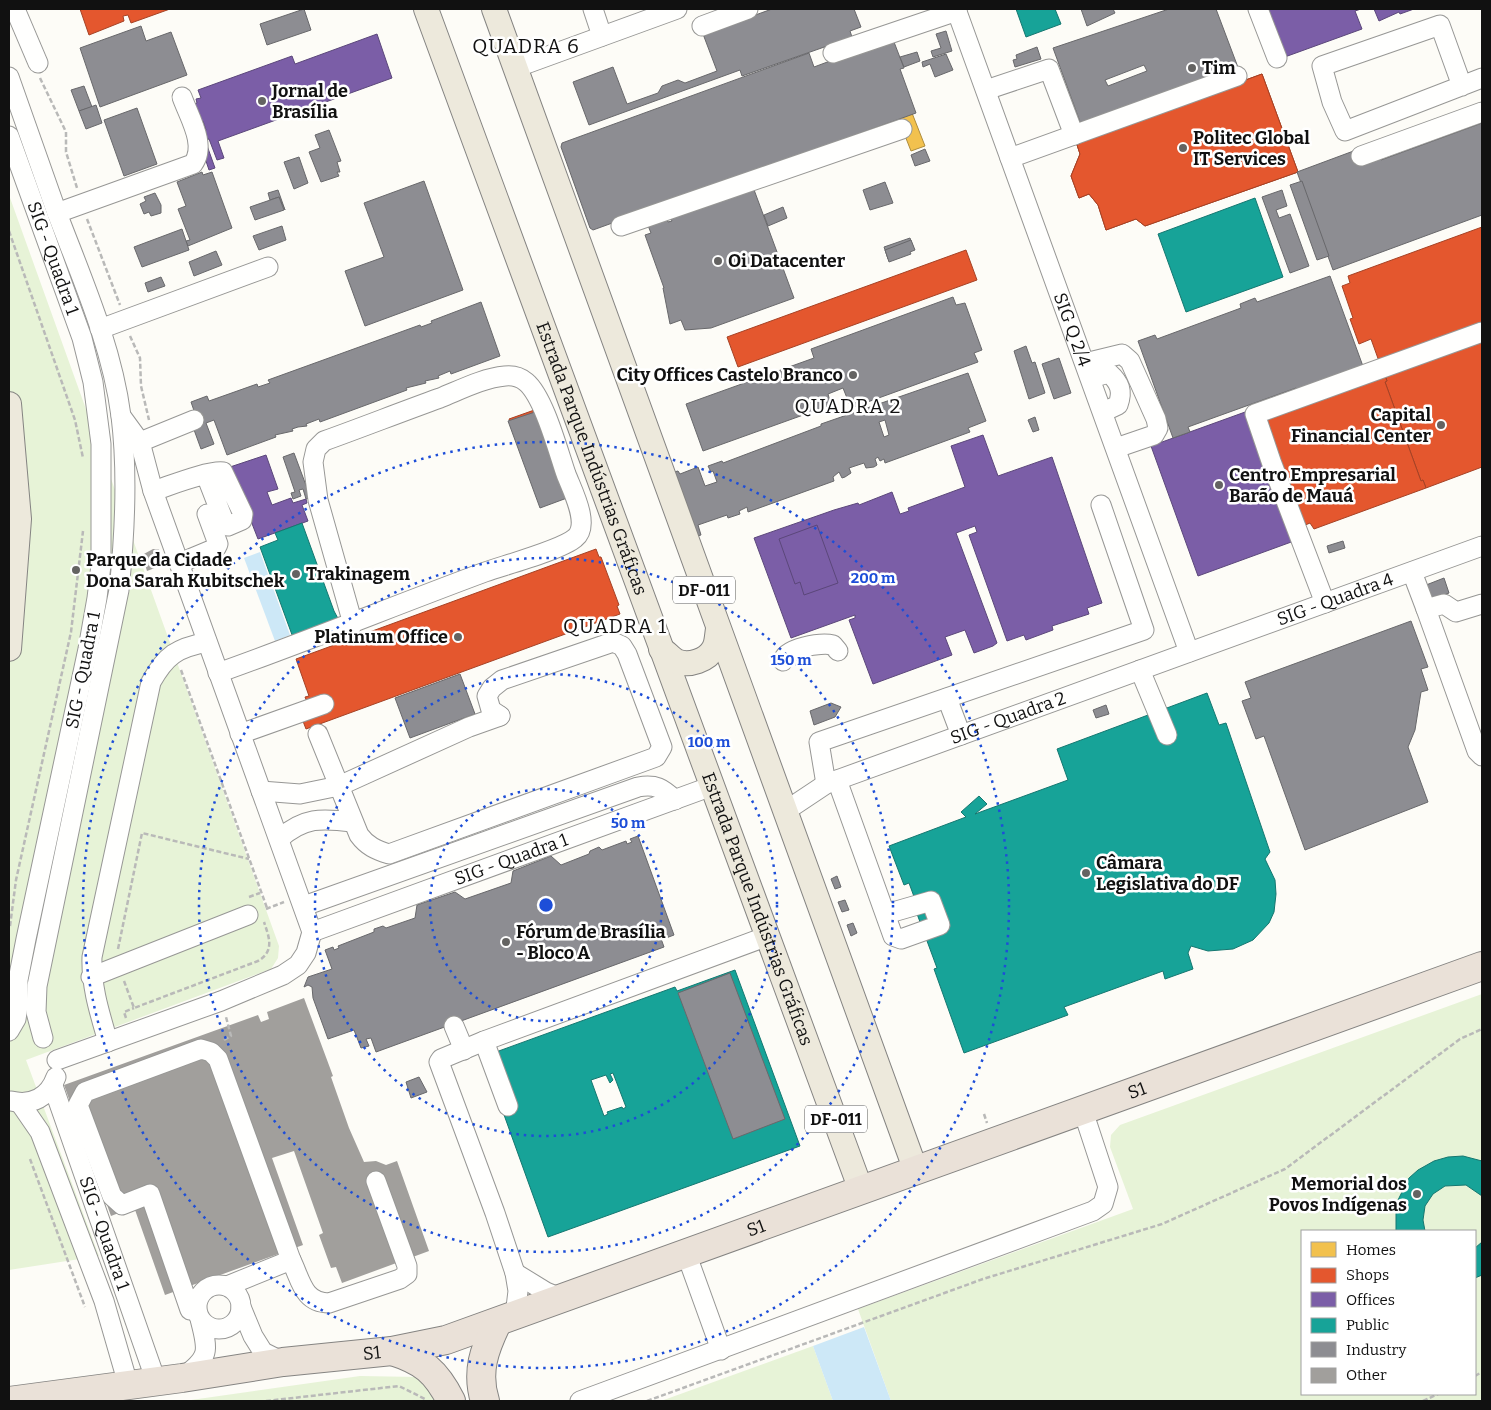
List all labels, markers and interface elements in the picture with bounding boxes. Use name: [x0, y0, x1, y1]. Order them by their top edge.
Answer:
district label: QUADRA 6: [472, 34, 580, 58]
place label: Tim: [1202, 57, 1236, 79]
marker: Tim: [1186, 62, 1198, 74]
place label: Jornal de Brasília: [271, 80, 348, 123]
marker: Jornal de Brasília: [256, 95, 268, 107]
place label: Politec Global IT Services: [1193, 127, 1310, 170]
marker: Politec Global IT Services: [1177, 142, 1189, 154]
street label: SIG - Quadra 1: [23, 199, 84, 319]
place label: Oi Datacenter: [728, 250, 846, 272]
marker: Oi Datacenter: [712, 255, 724, 267]
street label: SIG Q 2/4: [1049, 290, 1096, 370]
street label: Estrada Parque Indústrias Gráficas: [531, 319, 652, 598]
place label: City Offices Castelo Branco: [616, 364, 843, 386]
marker: City Offices Castelo Branco: [847, 369, 859, 381]
district label: QUADRA 2: [795, 394, 901, 418]
place label: Capital Financial Center: [1291, 404, 1432, 447]
marker: Capital Financial Center: [1435, 419, 1447, 431]
place label: Centro Empresarial Barão de Mauá: [1229, 464, 1396, 507]
marker: Centro Empresarial Barão de Mauá: [1213, 479, 1225, 491]
place label: Parque da Cidade Dona Sarah Kubitschek: [86, 549, 285, 592]
place label: Trakinagem: [306, 563, 410, 585]
marker: Parque da Cidade Dona Sarah Kubitschek: [70, 564, 82, 576]
marker: Trakinagem: [290, 568, 302, 580]
street label: SIG - Quadra 4: [1274, 568, 1397, 630]
text: 200 m: [851, 569, 896, 587]
road number: DF-011: [673, 576, 735, 604]
street label: SIG - Quadra 1: [61, 609, 105, 730]
district label: QUADRA 1: [563, 614, 667, 638]
place label: Platinum Office: [314, 626, 448, 648]
marker: Platinum Office: [452, 631, 464, 643]
text: 150 m: [770, 651, 812, 669]
street label: SIG - Quadra 2: [947, 687, 1069, 749]
text: 100 m: [688, 733, 731, 751]
street label: Estrada Parque Indústrias Gráficas: [697, 769, 818, 1048]
text: 50 m: [611, 814, 646, 832]
street label: SIG - Quadra 1: [451, 828, 571, 890]
place label: Câmara Legislativa do DF: [1096, 852, 1239, 895]
marker: Câmara Legislativa do DF: [1080, 867, 1092, 879]
centre of rings: [537, 896, 555, 914]
place label: Fórum de Brasília - Bloco A: [516, 921, 666, 964]
marker: Fórum de Brasília - Bloco A: [500, 936, 512, 948]
street label: S1: [1125, 1077, 1150, 1104]
road number: DF-011: [805, 1106, 867, 1132]
street label: SIG - Quadra 1: [74, 1173, 135, 1294]
place label: Memorial dos Povos Indígenas: [1269, 1173, 1407, 1216]
marker: Memorial dos Povos Indígenas: [1411, 1188, 1423, 1200]
street label: S1: [744, 1214, 769, 1241]
legend: [1301, 1230, 1476, 1395]
text: Homes: [1346, 1241, 1396, 1259]
text: Shops: [1346, 1266, 1389, 1284]
text: Offices: [1346, 1291, 1395, 1309]
text: Public: [1346, 1316, 1390, 1334]
street label: S1: [362, 1341, 382, 1365]
text: Industry: [1346, 1341, 1406, 1359]
text: Other: [1346, 1366, 1387, 1384]

